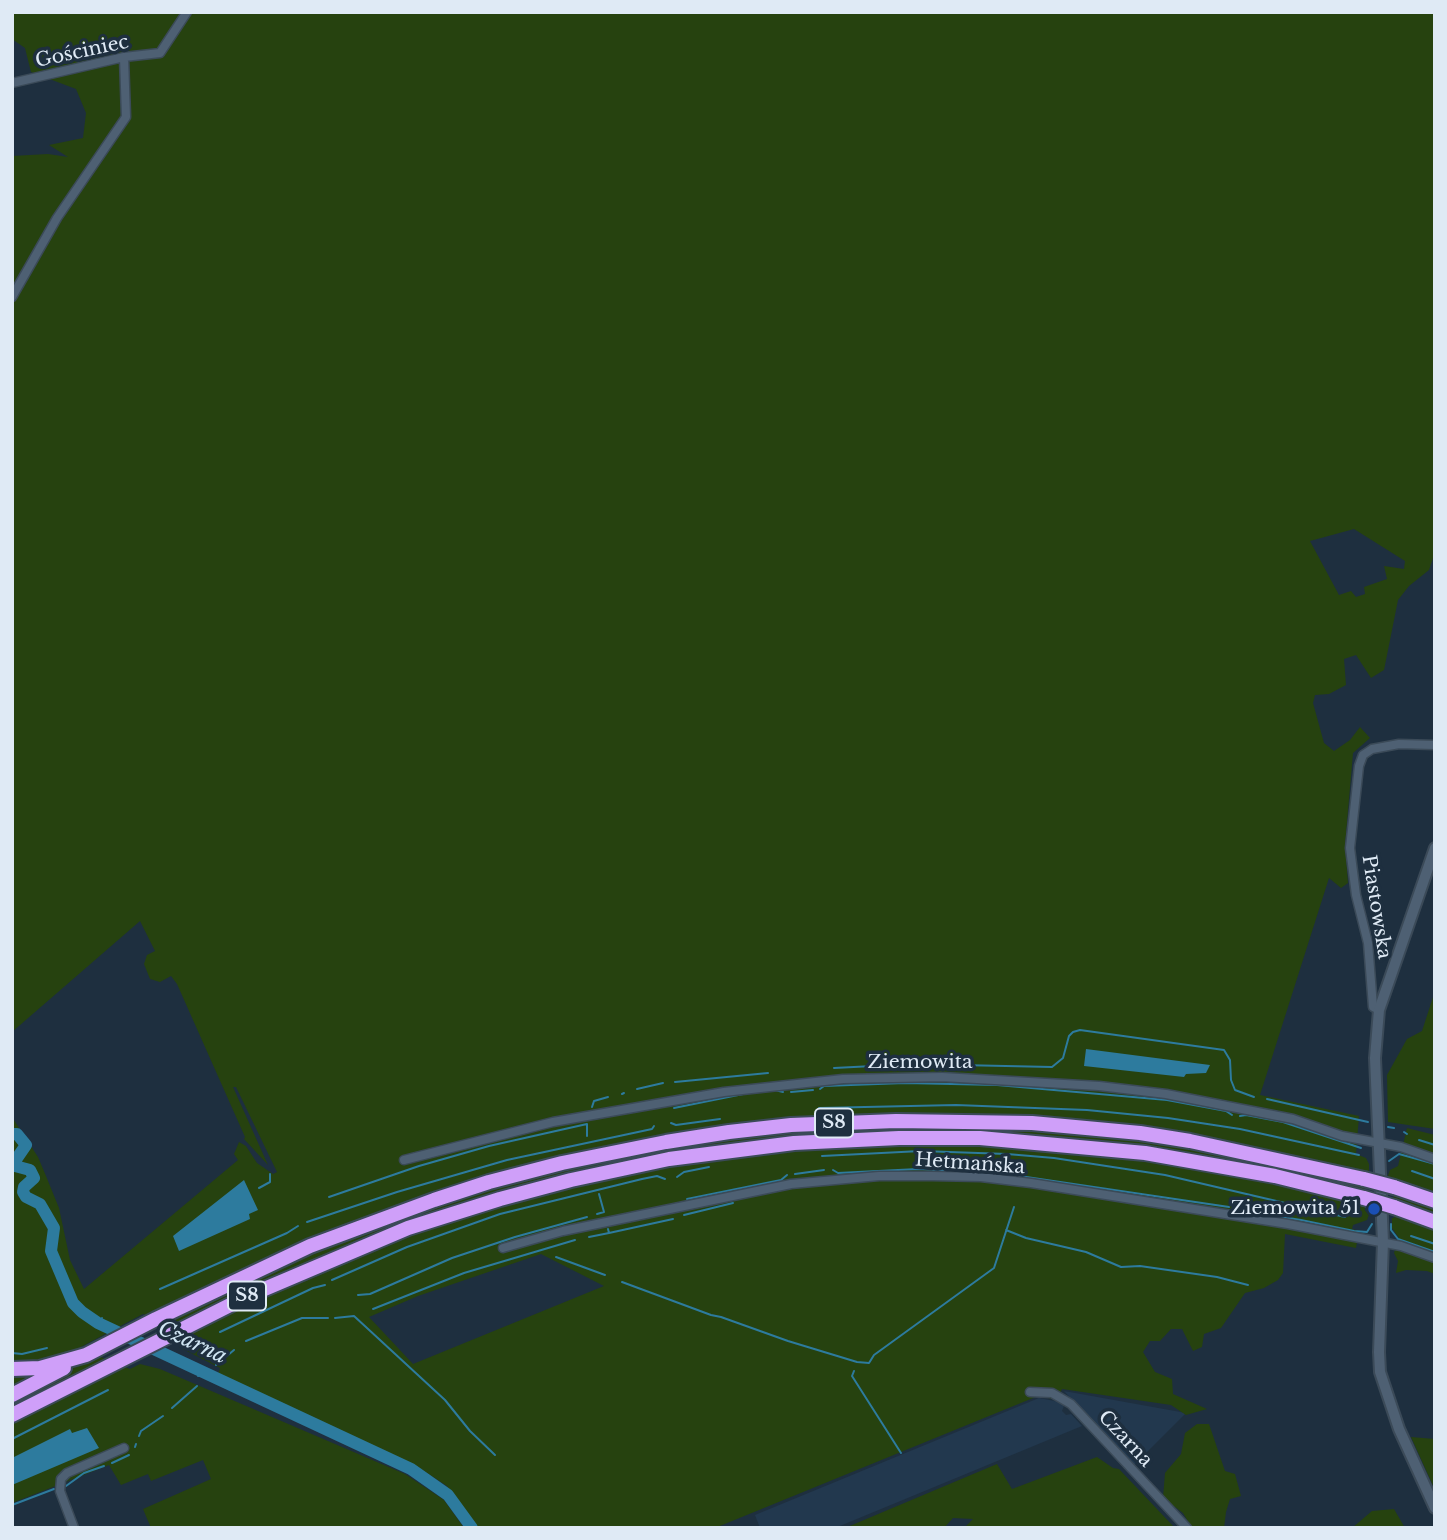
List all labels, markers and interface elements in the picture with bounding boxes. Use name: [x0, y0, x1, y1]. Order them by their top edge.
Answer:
street label: Gościniec: [33, 31, 131, 73]
street label: Piastowska: [1357, 853, 1395, 961]
street label: Ziemowita: [868, 1052, 972, 1074]
road number: S8: [815, 1108, 853, 1138]
street label: Hetmańska: [914, 1149, 1026, 1179]
place label: Ziemowita 51: [1230, 1198, 1360, 1220]
marker: Ziemowita 51: [1366, 1201, 1382, 1217]
road number: S8: [228, 1282, 266, 1310]
water label: Czarna: [154, 1316, 230, 1370]
street label: Czarna: [1093, 1406, 1157, 1472]

